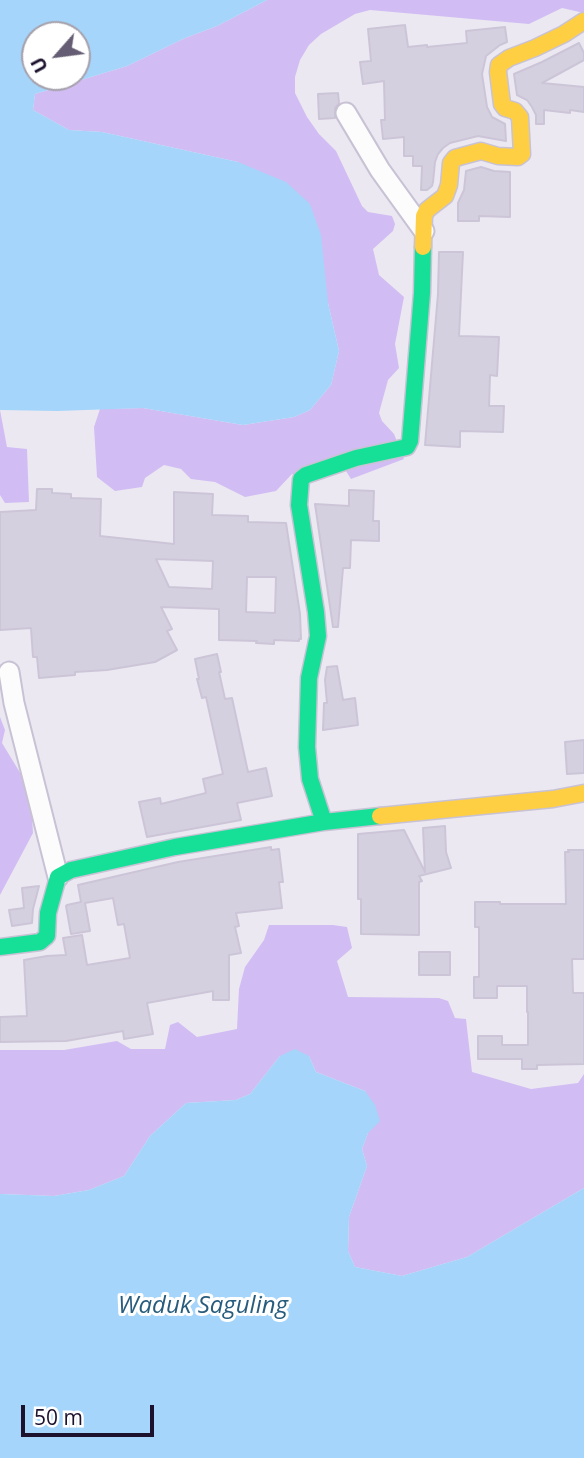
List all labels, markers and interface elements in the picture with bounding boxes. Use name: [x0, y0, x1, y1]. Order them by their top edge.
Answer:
north arrow: [21, 21, 91, 91]
text: U: [24, 52, 54, 77]
water label: Waduk Saguling: [118, 1292, 288, 1320]
scale bar: [24, 1392, 158, 1436]
text: 50 m: [34, 1403, 83, 1431]

